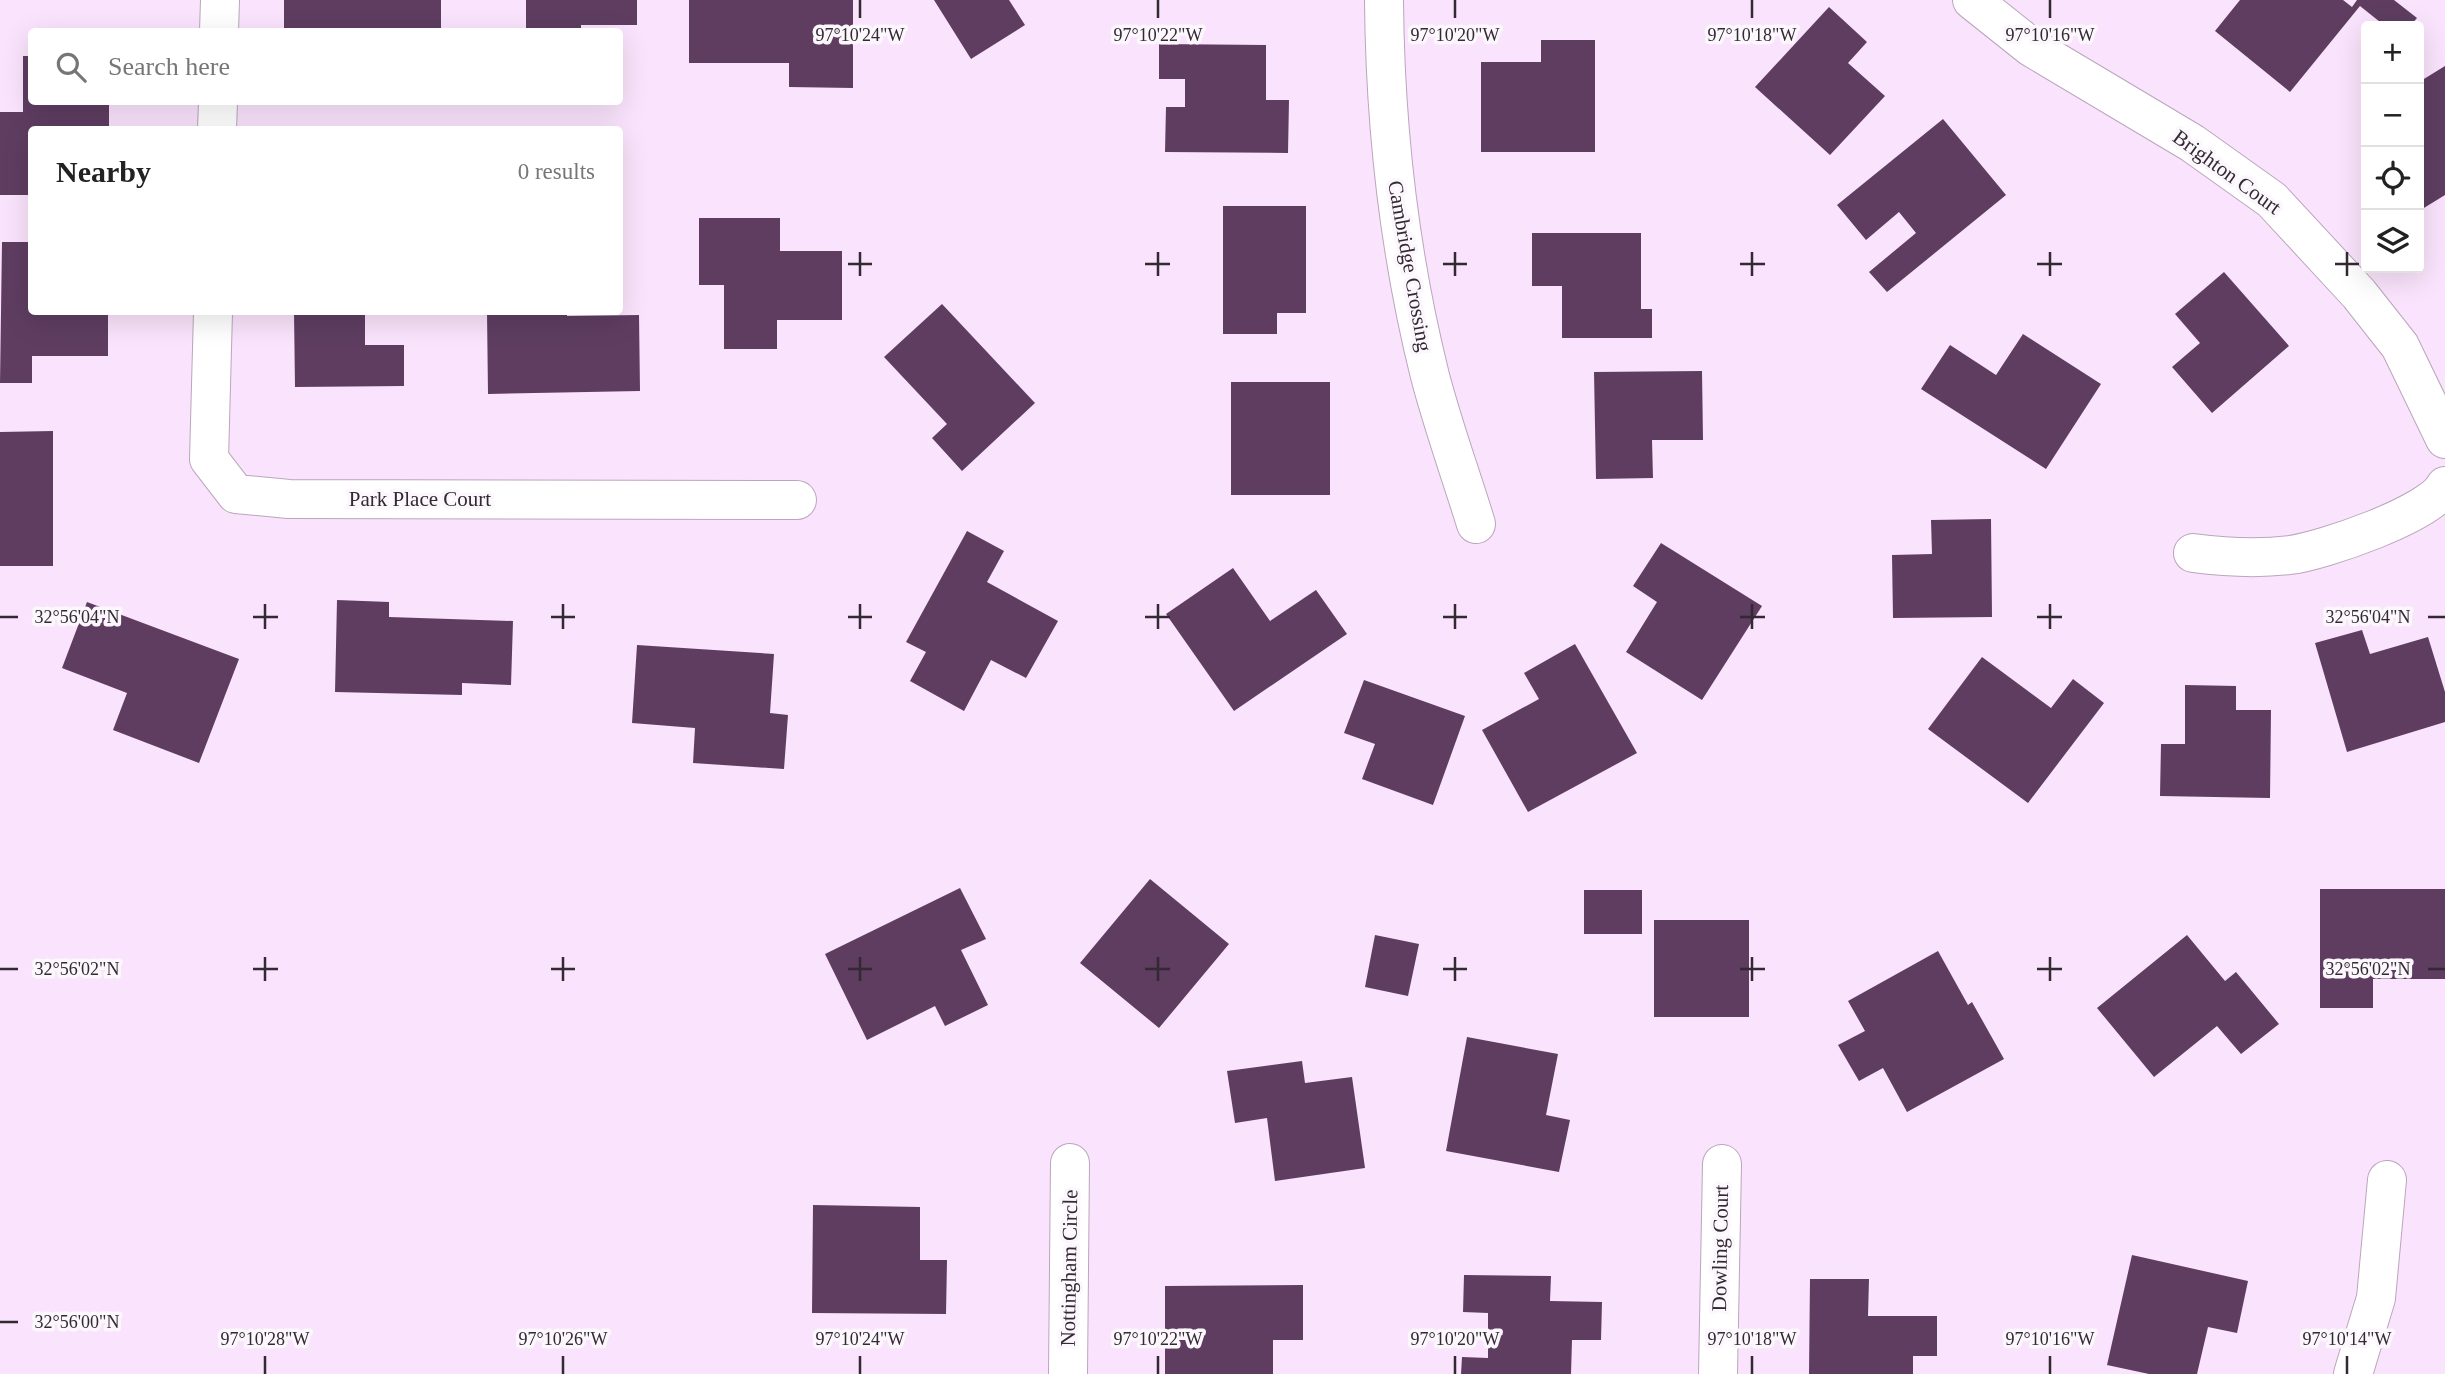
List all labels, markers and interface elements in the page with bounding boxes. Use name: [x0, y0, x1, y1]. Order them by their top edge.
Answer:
map controls: [2361, 21, 2424, 273]
button: +: [2361, 21, 2424, 84]
text: 97°10'24"W: [816, 25, 904, 45]
text: 97°10'22"W: [1114, 25, 1202, 45]
text: 97°10'20"W: [1411, 25, 1499, 45]
text: 97°10'18"W: [1708, 25, 1796, 45]
text: 97°10'16"W: [2006, 25, 2094, 45]
search box: [28, 28, 623, 105]
icon: search: [52, 48, 90, 86]
text: Search here: [108, 52, 230, 81]
button: −: [2361, 84, 2424, 147]
street label: Brighton Court: [2168, 125, 2286, 219]
button: locate: [2361, 147, 2424, 210]
text: Nearby: [56, 155, 151, 188]
text: 0 results: [518, 159, 595, 184]
street label: Cambridge Crossing: [1383, 179, 1437, 354]
button: layers: [2361, 210, 2424, 273]
street label: Park Place Court: [349, 487, 491, 511]
text: 32°56'04"N: [35, 607, 119, 627]
text: 32°56'04"N: [2326, 607, 2410, 627]
text: 32°56'02"N: [35, 959, 119, 979]
text: 32°56'02"N: [2326, 959, 2410, 979]
street label: Dowling Court: [1707, 1184, 1733, 1311]
street label: Nottingham Circle: [1056, 1189, 1082, 1347]
text: 32°56'00"N: [35, 1312, 119, 1332]
text: 97°10'28"W: [221, 1329, 309, 1349]
text: 97°10'26"W: [519, 1329, 607, 1349]
text: 97°10'24"W: [816, 1329, 904, 1349]
text: 97°10'22"W: [1114, 1329, 1202, 1349]
text: 97°10'20"W: [1411, 1329, 1499, 1349]
text: 97°10'18"W: [1708, 1329, 1796, 1349]
text: 97°10'16"W: [2006, 1329, 2094, 1349]
text: 97°10'14"W: [2303, 1329, 2391, 1349]

